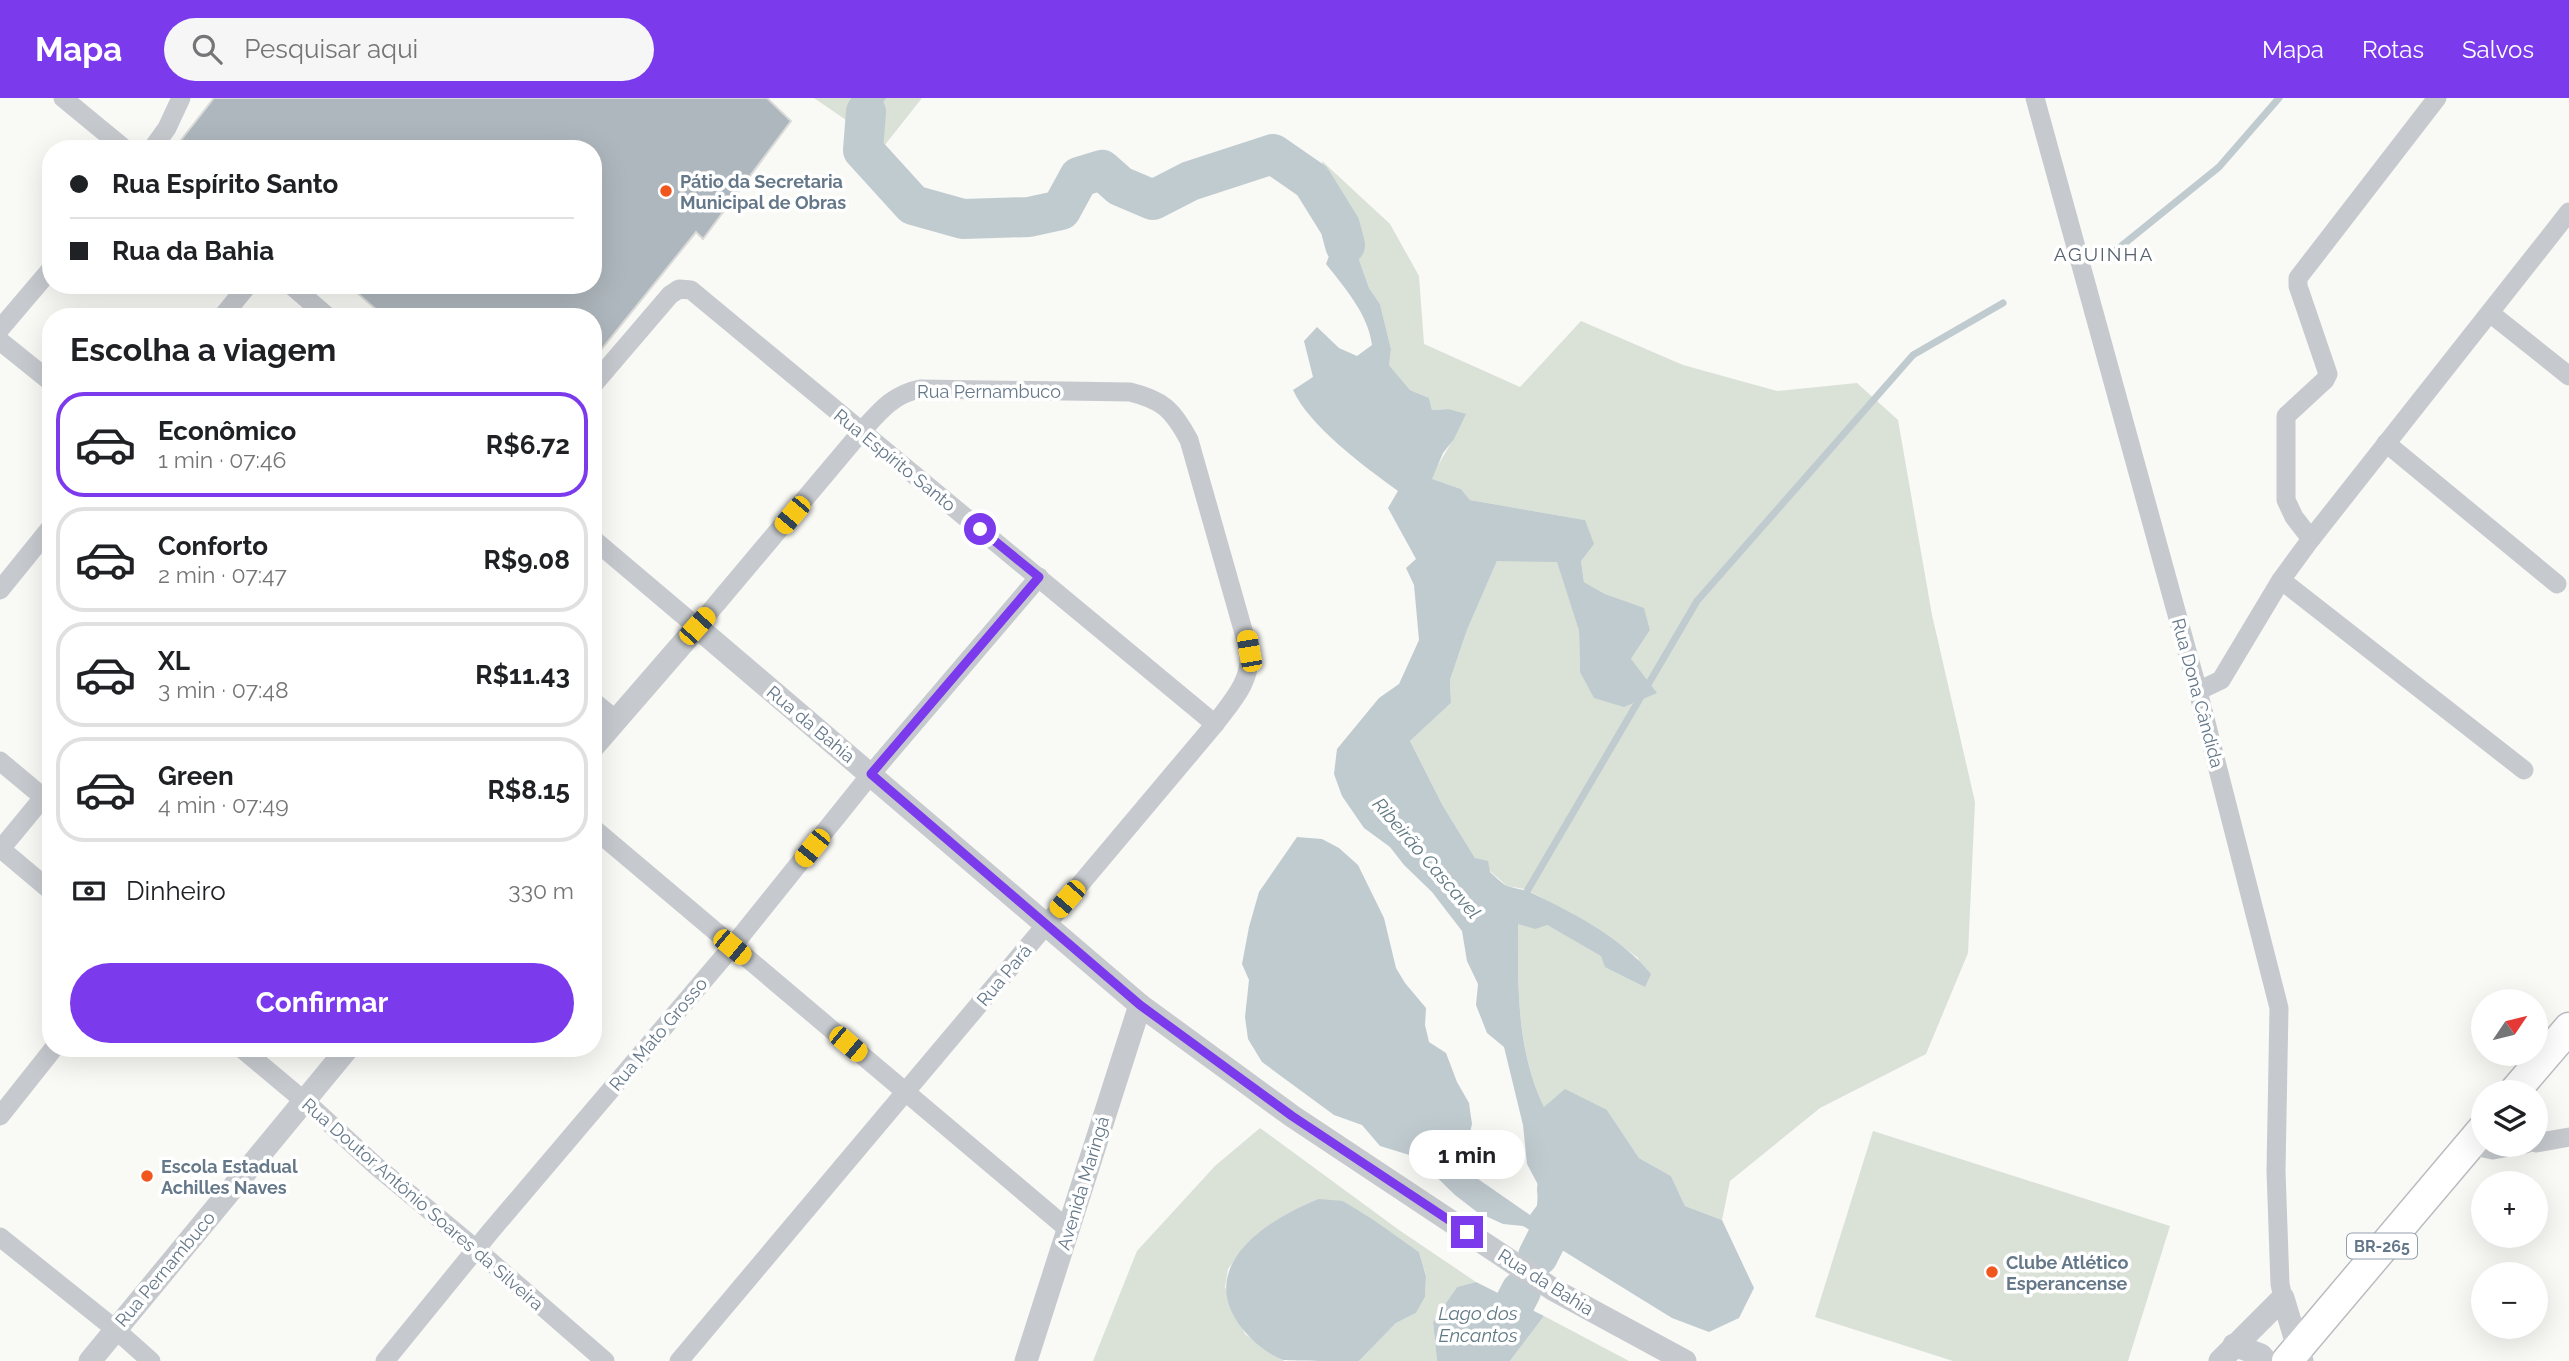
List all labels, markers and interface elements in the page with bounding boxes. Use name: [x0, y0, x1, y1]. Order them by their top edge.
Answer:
search box: [164, 18, 654, 81]
text: Mapa: [35, 30, 122, 69]
icon: search: [188, 30, 226, 68]
text: Pesquisar aqui: [244, 34, 418, 64]
text: Mapa: [2262, 35, 2324, 64]
text: Rotas: [2362, 35, 2424, 64]
text: Salvos: [2462, 35, 2534, 64]
text: Rua Espírito Santo: [112, 169, 338, 199]
place label: Pátio da Secretaria Municipal de Obras: [680, 171, 846, 213]
marker: Pátio da Secretaria Municipal de Obras: [658, 183, 674, 199]
text: Rua da Bahia: [112, 236, 274, 266]
district label: AGUINHA: [2054, 243, 2154, 265]
text: Escolha a viagem: [70, 331, 336, 368]
street label: Rua Pernambuco: [917, 381, 1061, 402]
street label: Rua Espírito Santo: [830, 404, 960, 516]
icon: car: [74, 413, 137, 476]
text: Econômico: [158, 416, 296, 446]
text: R$6.72: [486, 430, 570, 460]
text: 1 min · 07:46: [158, 446, 286, 473]
car: [771, 492, 814, 538]
route start: [964, 513, 996, 545]
icon: car: [74, 528, 137, 591]
text: Conforto: [158, 531, 268, 561]
text: R$9.08: [483, 545, 570, 575]
text: 2 min · 07:47: [158, 561, 287, 588]
car: [676, 603, 719, 649]
street label: Rua Dona Cândida: [2168, 616, 2228, 770]
car: [1236, 628, 1263, 674]
icon: car: [74, 643, 137, 706]
text: XL: [158, 646, 190, 676]
text: R$11.43: [475, 660, 570, 690]
text: 3 min · 07:48: [158, 676, 289, 703]
street label: Rua da Bahia: [763, 681, 859, 767]
icon: car: [74, 758, 137, 821]
text: Green: [158, 761, 234, 791]
text: R$8.15: [487, 775, 570, 805]
text: 4 min · 07:49: [158, 791, 289, 818]
water label: Ribeirão Cascavel: [1369, 793, 1485, 923]
car: [791, 825, 834, 871]
icon: cash: [70, 872, 108, 910]
text: Dinheiro: [126, 876, 226, 906]
car: [1046, 876, 1089, 922]
text: 330 m: [508, 877, 574, 904]
car: [710, 925, 755, 969]
street label: Rua Pará: [972, 940, 1036, 1010]
button: Confirmar: [70, 963, 574, 1043]
street label: Rua Mato Grosso: [605, 973, 712, 1095]
north arrow: [2471, 989, 2548, 1066]
map controls: [2471, 989, 2548, 1339]
car: [826, 1022, 871, 1066]
button: layers: [2471, 1080, 2548, 1157]
street label: Rua Doutor Antônio Soares da Silveira: [298, 1094, 548, 1314]
street label: Avenida Maringá: [1053, 1114, 1113, 1252]
callout: 1 min: [1409, 1130, 1525, 1180]
text: 1 min: [1438, 1141, 1496, 1168]
place label: Escola Estadual Achilles Naves: [161, 1156, 298, 1198]
marker: Escola Estadual Achilles Naves: [139, 1168, 155, 1184]
button: +: [2471, 1171, 2548, 1248]
street label: Rua Pernambuco: [111, 1207, 219, 1331]
route end: [1451, 1216, 1483, 1248]
road number: BR-265: [2347, 1234, 2417, 1258]
street label: Rua da Bahia: [1494, 1244, 1598, 1320]
place label: Clube Atlético Esperancense: [2006, 1252, 2129, 1294]
button: −: [2471, 1262, 2548, 1339]
marker: Clube Atlético Esperancense: [1984, 1264, 2000, 1280]
water label: Lago dos Encantos: [1438, 1302, 1518, 1346]

